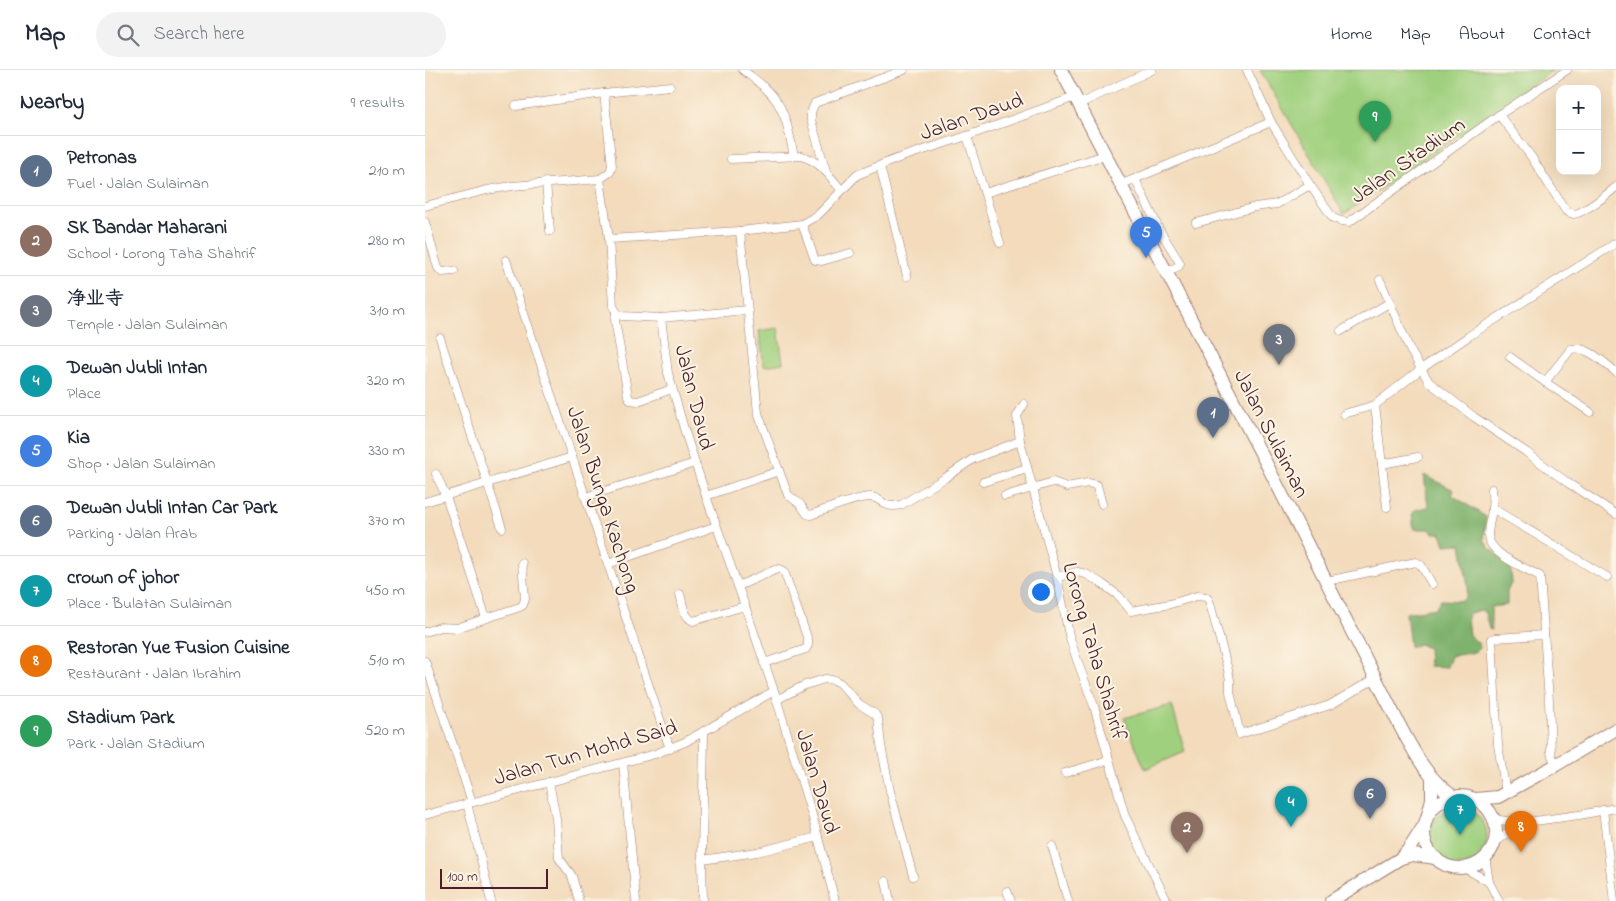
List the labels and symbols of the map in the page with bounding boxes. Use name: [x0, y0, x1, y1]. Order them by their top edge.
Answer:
street label: Jalan Daud: [916, 85, 1028, 150]
pin: 9: [1359, 101, 1391, 142]
street label: Jalan Stadium: [1345, 110, 1473, 213]
pin: 5: [1130, 217, 1162, 258]
pin: 3: [1263, 324, 1295, 365]
street label: Jalan Daud: [665, 342, 722, 454]
street label: Jalan Sulaiman: [1224, 364, 1316, 504]
pin: 1: [1197, 397, 1229, 438]
street label: Jalan Bunga Kachong: [556, 402, 648, 598]
street label: Lorong Taha Shahrif: [1051, 559, 1134, 746]
your location: [1028, 579, 1054, 605]
street label: Jalan Tun Mohd Said: [490, 712, 681, 795]
street label: Jalan Daud: [786, 726, 846, 838]
pin: 6: [1354, 778, 1386, 819]
pin: 4: [1275, 786, 1307, 827]
pin: 7: [1444, 794, 1476, 835]
pin: 8: [1505, 811, 1537, 852]
pin: 2: [1171, 812, 1203, 853]
scale bar: [440, 866, 547, 889]

